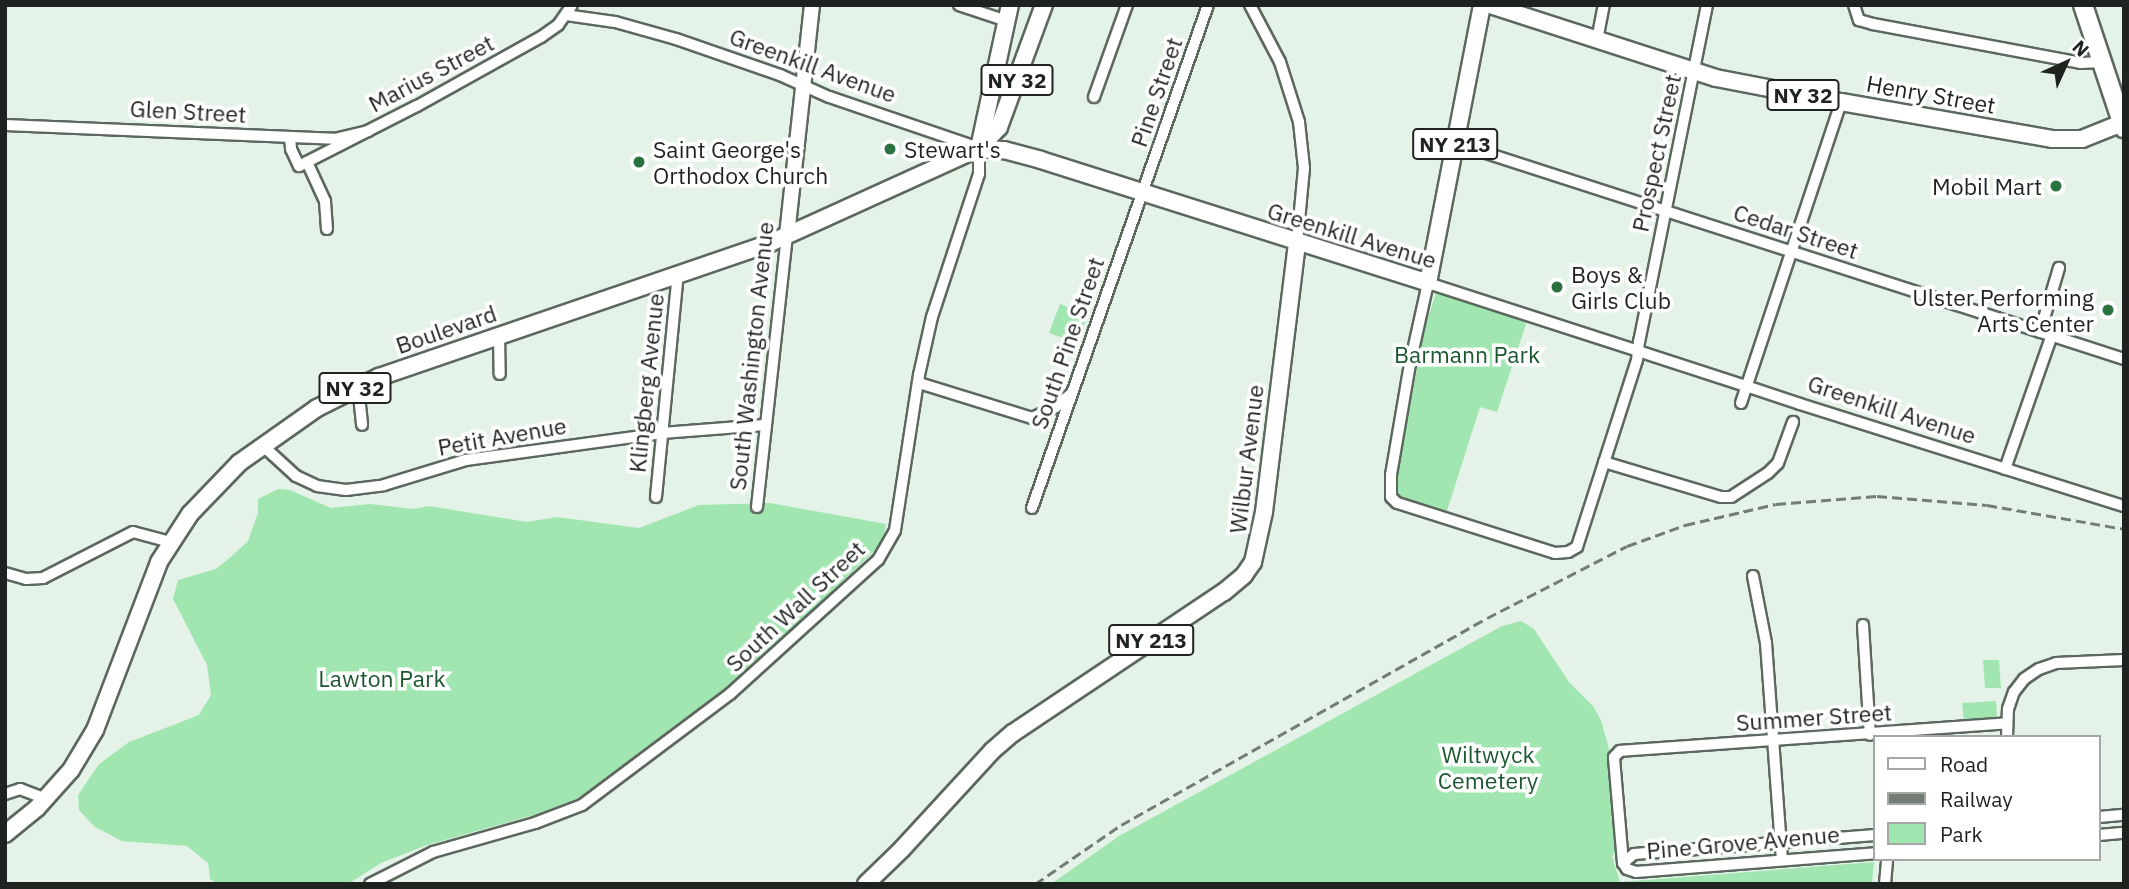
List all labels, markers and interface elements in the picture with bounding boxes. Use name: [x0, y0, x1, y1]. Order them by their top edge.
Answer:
street label: Greenkill Avenue: [726, 22, 900, 108]
street label: Marius Street: [364, 28, 498, 118]
north arrow: [2031, 28, 2101, 98]
street label: Pine Street: [1124, 34, 1188, 150]
text: N: [2067, 35, 2094, 61]
road number: NY 32: [980, 62, 1054, 98]
street label: Henry Street: [1864, 69, 1998, 119]
street label: Prospect Street: [1626, 72, 1686, 234]
road number: NY 32: [1766, 78, 1840, 112]
street label: Glen Street: [129, 94, 247, 128]
road number: NY 213: [1411, 127, 1499, 162]
place label: Saint George's Orthodox Church: [653, 135, 828, 189]
place label: Stewart's: [904, 135, 1001, 163]
marker: Stewart's: [882, 141, 898, 157]
marker: Saint George's Orthodox Church: [631, 154, 647, 170]
place label: Mobil Mart: [1932, 172, 2042, 200]
marker: Mobil Mart: [2048, 178, 2064, 194]
street label: Greenkill Avenue: [1264, 196, 1440, 274]
street label: Cedar Street: [1730, 198, 1862, 264]
street label: South Washington Avenue: [723, 220, 779, 492]
street label: South Pine Street: [1025, 254, 1109, 432]
place label: Boys & Girls Club: [1571, 260, 1671, 314]
marker: Boys & Girls Club: [1549, 279, 1565, 295]
place label: Ulster Performing Arts Center: [1912, 283, 2094, 337]
street label: Klingberg Avenue: [623, 292, 669, 474]
street label: Boulevard: [392, 299, 500, 359]
marker: Ulster Performing Arts Center: [2100, 302, 2116, 318]
park label: Barmann Park: [1394, 340, 1540, 368]
street label: Greenkill Avenue: [1804, 369, 1980, 449]
road number: NY 32: [318, 370, 392, 406]
street label: Wilbur Avenue: [1223, 383, 1269, 535]
street label: Petit Avenue: [435, 411, 569, 461]
street label: South Wall Street: [720, 535, 870, 677]
road number: NY 213: [1107, 622, 1195, 658]
park label: Lawton Park: [318, 664, 446, 692]
street label: Summer Street: [1735, 698, 1893, 736]
legend: [1874, 735, 2101, 861]
park label: Wiltwyck Cemetery: [1438, 740, 1538, 794]
text: Road: [1940, 750, 1988, 778]
text: Railway: [1940, 785, 2013, 813]
street label: Pine Grove Avenue: [1645, 820, 1841, 864]
text: Park: [1940, 820, 1983, 848]

